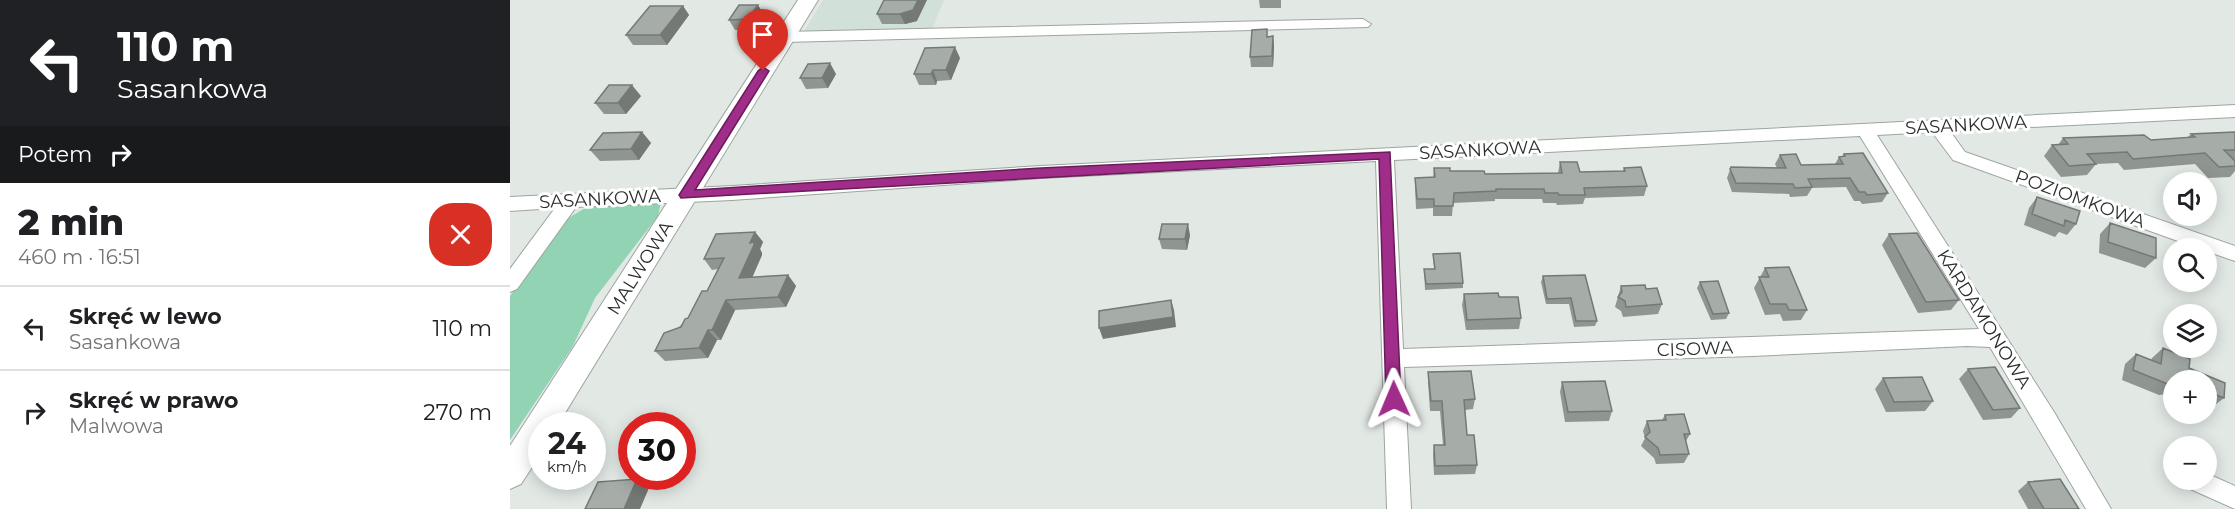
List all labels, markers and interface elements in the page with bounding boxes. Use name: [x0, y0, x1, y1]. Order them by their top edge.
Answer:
pin: [737, 9, 788, 71]
icon: arrive: [746, 18, 779, 51]
text: 110 m: [117, 20, 234, 72]
icon: left: [18, 24, 96, 102]
text: Sasankowa: [117, 72, 268, 105]
street label: SASANKOWA: [1905, 111, 2027, 139]
street label: SASANKOWA: [1419, 136, 1541, 164]
icon: right: [104, 138, 137, 171]
text: Potem: [18, 141, 92, 168]
street label: POZIOMKOWA: [2012, 165, 2148, 233]
map controls: [2163, 172, 2217, 490]
button: sound: [2163, 172, 2217, 226]
street label: SASANKOWA: [539, 185, 661, 213]
text: 2 min: [18, 200, 124, 244]
button: close: [429, 203, 492, 266]
street label: MALWOWA: [602, 217, 678, 319]
button: search: [2163, 238, 2217, 292]
text: 460 m · 16:51: [18, 245, 141, 269]
street label: KARDAMONOWA: [1932, 245, 2036, 393]
text: Skręć w lewo: [69, 303, 222, 330]
button: layers: [2163, 304, 2217, 358]
icon: left: [18, 312, 51, 345]
text: 110 m: [432, 315, 492, 342]
text: Sasankowa: [69, 330, 181, 354]
street label: CISOWA: [1657, 337, 1734, 361]
position arrow: [1362, 367, 1426, 431]
button: +: [2163, 370, 2217, 424]
text: Skręć w prawo: [69, 387, 238, 414]
icon: right: [18, 396, 51, 429]
text: 270 m: [423, 399, 492, 426]
speed limit sign: 30: [618, 412, 696, 490]
text: Malwowa: [69, 414, 164, 438]
text: 24: [548, 425, 586, 462]
button: −: [2163, 436, 2217, 490]
text: km/h: [547, 457, 587, 476]

